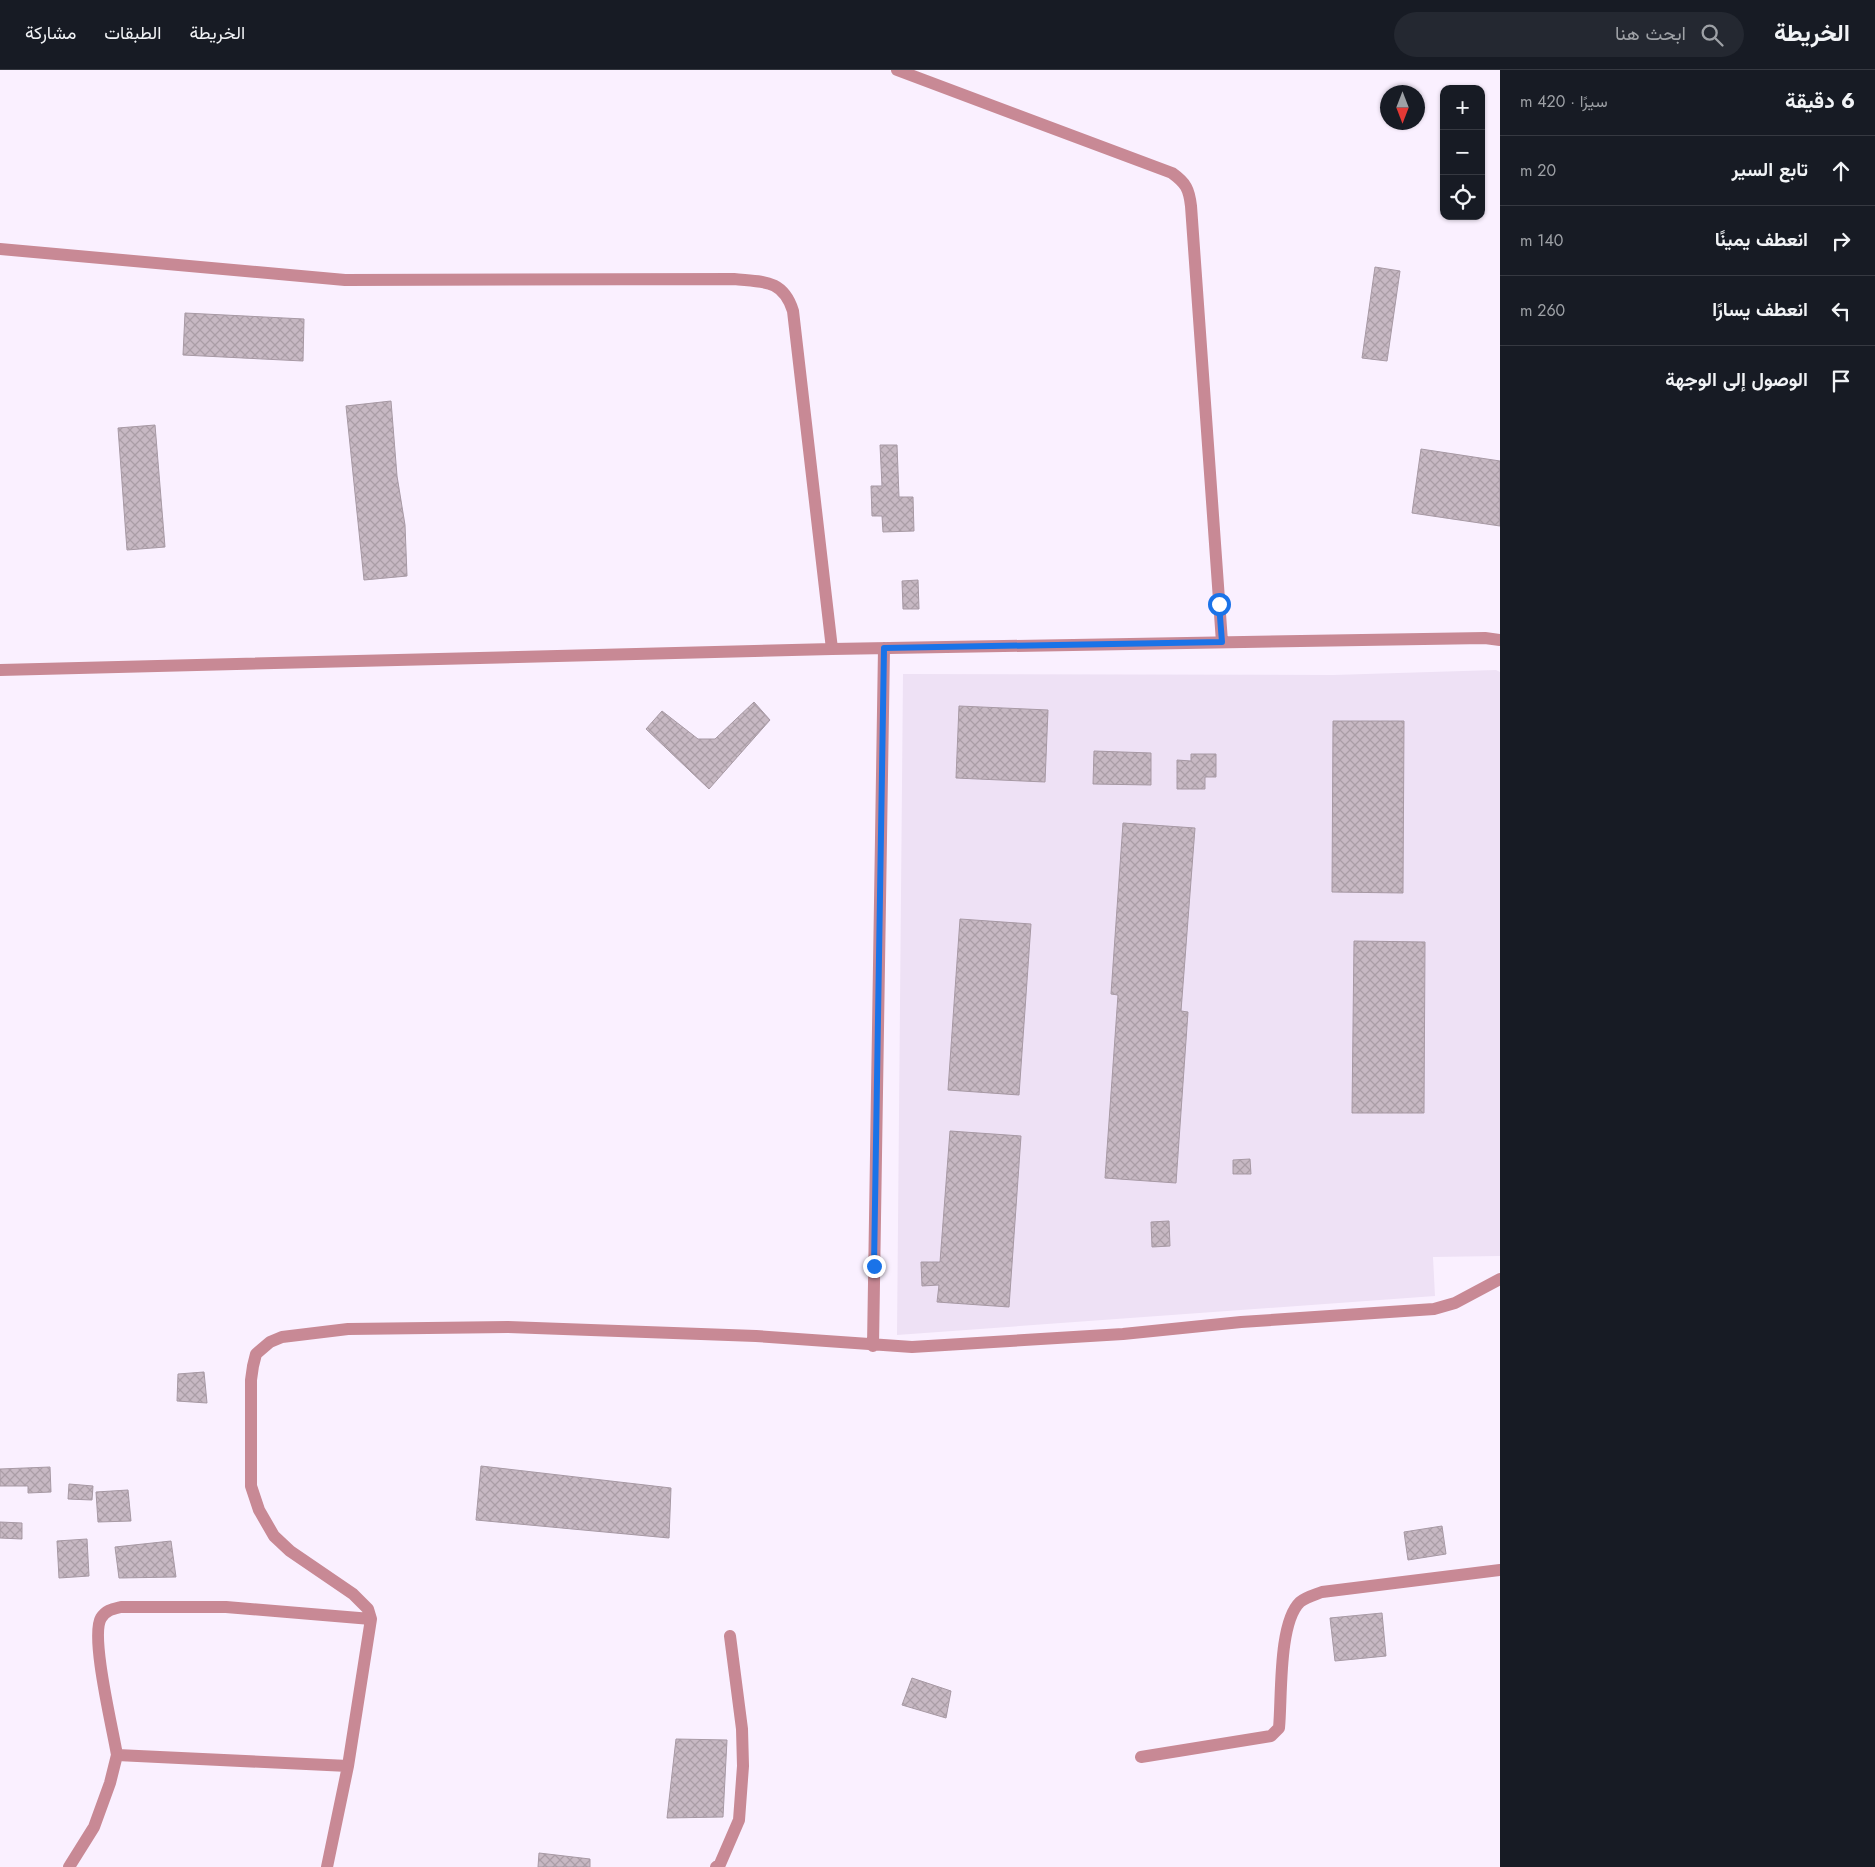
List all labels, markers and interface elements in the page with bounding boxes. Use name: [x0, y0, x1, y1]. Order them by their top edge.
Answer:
search box: [1394, 12, 1744, 57]
text: الخريطة: [1774, 15, 1850, 50]
text: مشاركة: [25, 20, 76, 46]
text: الطبقات: [104, 20, 161, 46]
text: الخريطة: [189, 20, 245, 46]
text: ابحث هنا: [1615, 20, 1686, 47]
icon: search: [1698, 21, 1726, 49]
north arrow: [1380, 85, 1425, 130]
map controls: [1440, 85, 1485, 220]
button: +: [1440, 85, 1485, 130]
text: 6 دقيقة: [1785, 86, 1855, 116]
text: سيرًا · 420 m: [1520, 90, 1608, 113]
button: −: [1440, 130, 1485, 175]
text: تابع السير: [1731, 156, 1808, 183]
icon: ahead: [1827, 157, 1855, 185]
text: 20 m: [1520, 159, 1556, 182]
button: locate: [1440, 175, 1485, 220]
text: انعطف يمينًا: [1715, 226, 1808, 253]
icon: right: [1827, 227, 1855, 255]
text: 140 m: [1520, 229, 1563, 252]
text: انعطف يسارًا: [1712, 296, 1808, 323]
icon: left: [1827, 297, 1855, 325]
text: 260 m: [1520, 299, 1565, 322]
text: الوصول إلى الوجهة: [1665, 366, 1808, 393]
icon: arrive: [1827, 367, 1855, 395]
route start: [1208, 593, 1231, 616]
route end: [863, 1255, 886, 1278]

